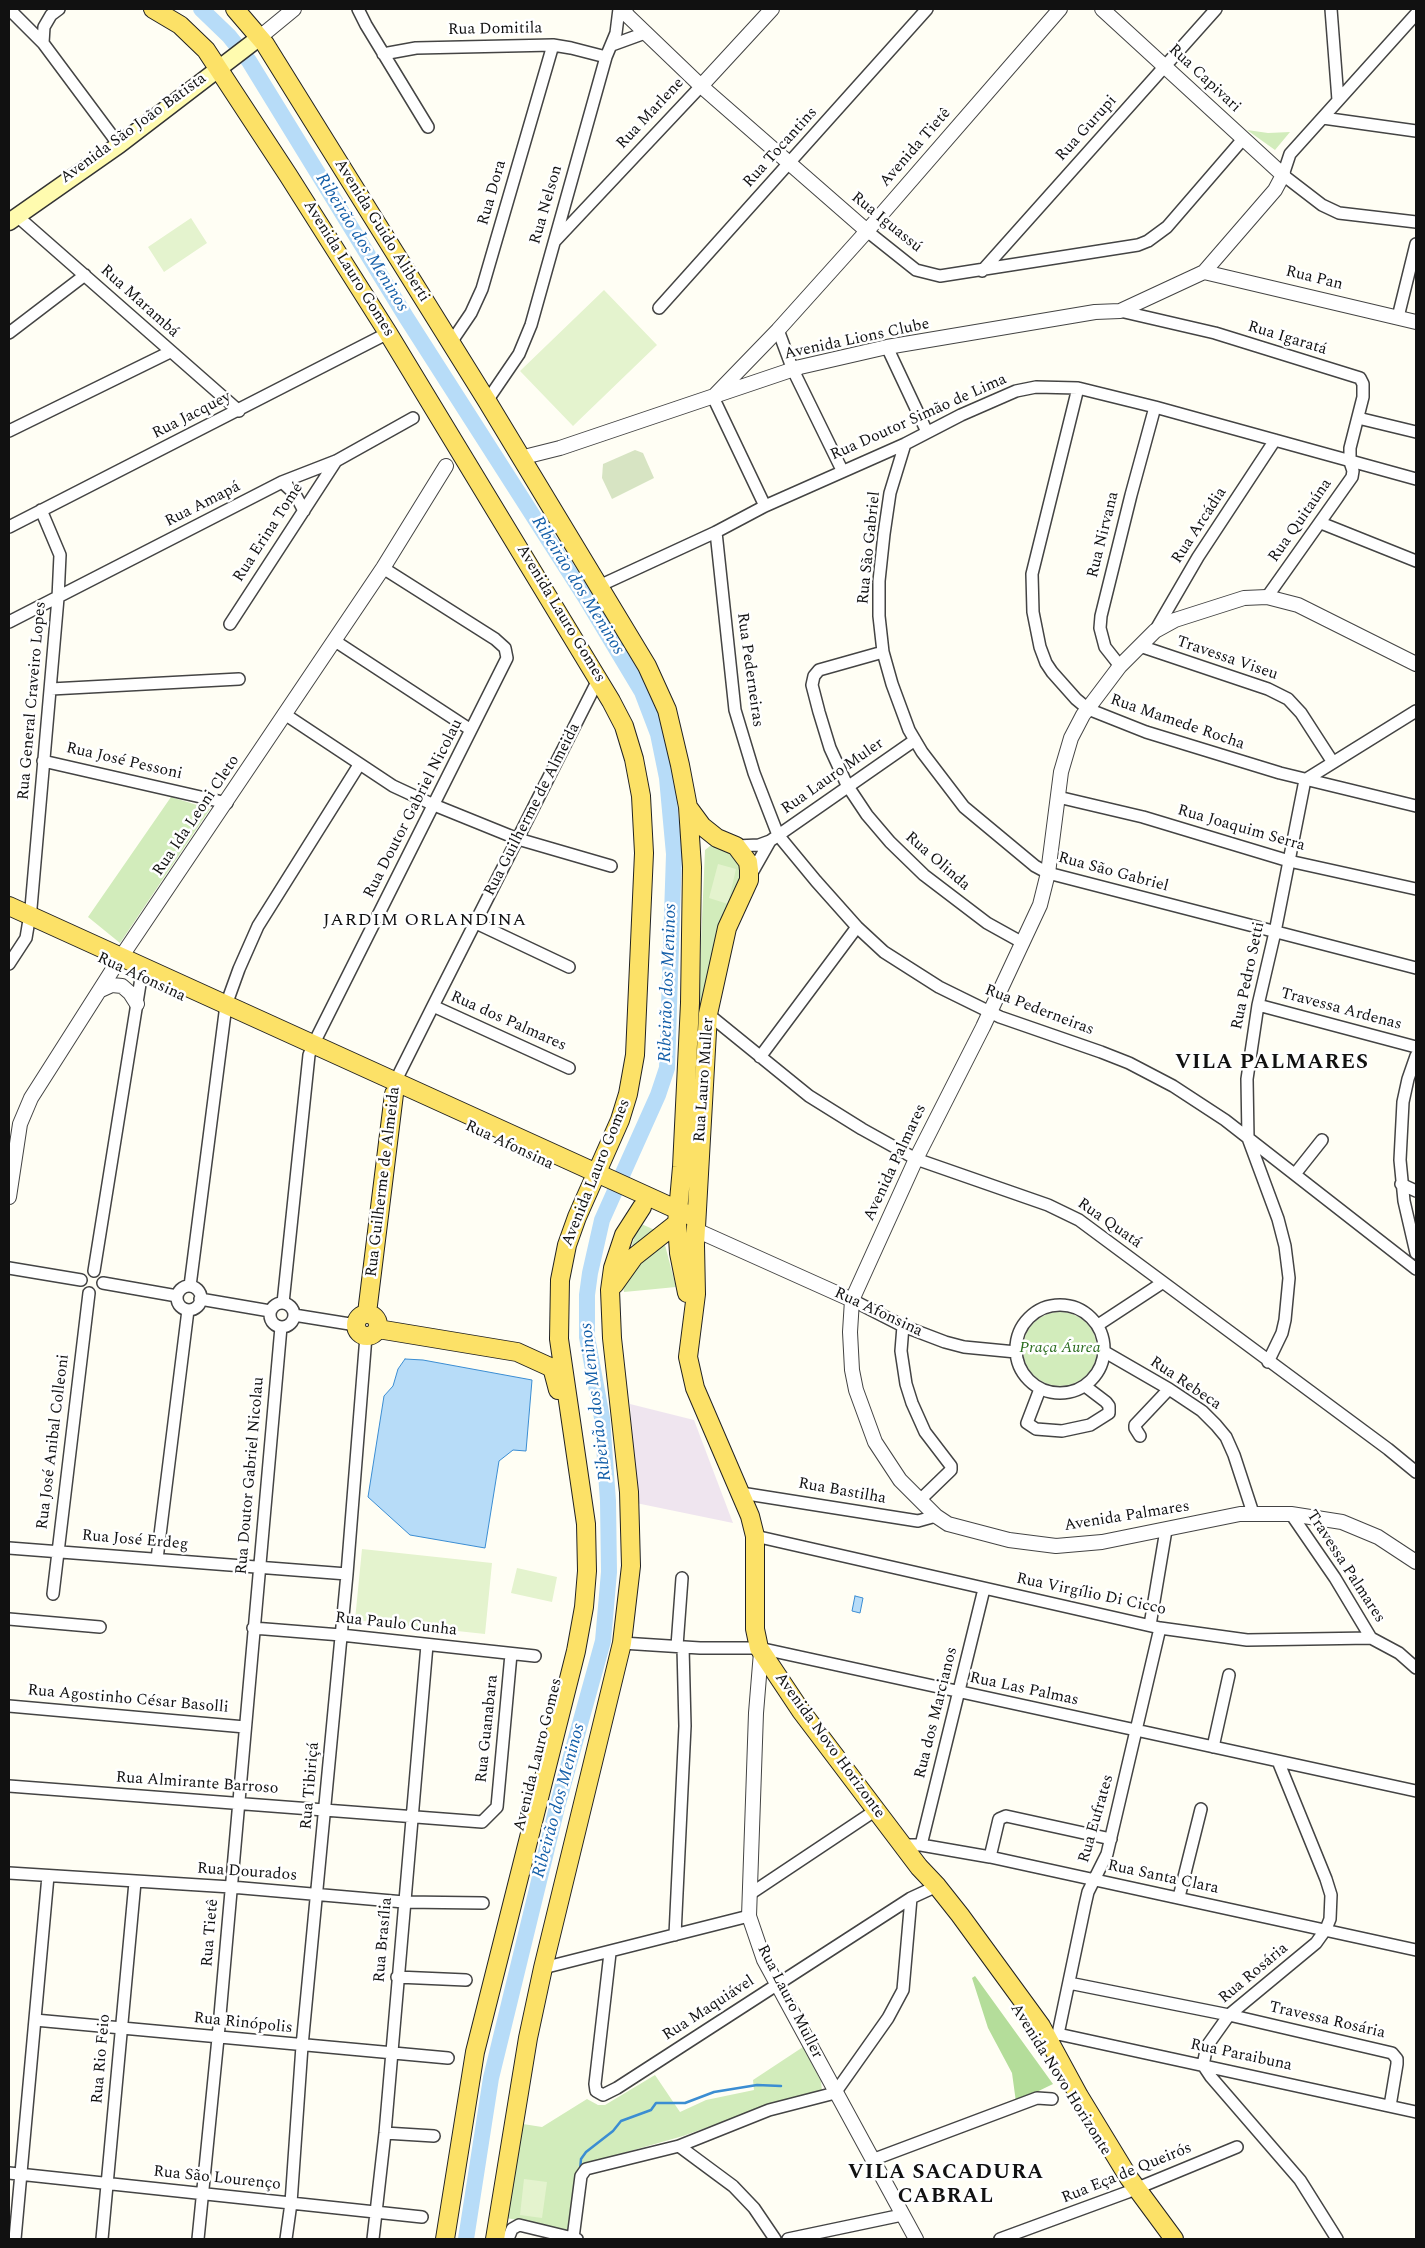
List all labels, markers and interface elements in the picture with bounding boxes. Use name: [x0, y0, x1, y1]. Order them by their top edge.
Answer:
street label: Rua Domitila: [448, 20, 542, 40]
street label: Rua Capivari: [1164, 41, 1244, 117]
street label: Avenida São João Batista: [57, 70, 211, 188]
street label: Rua Marlene: [613, 74, 689, 154]
street label: Rua Gurupi: [1052, 92, 1122, 166]
street label: Rua Tocantins: [740, 104, 822, 192]
street label: Avenida Tietê: [876, 104, 956, 192]
street label: Avenida Guido Aliberti: [329, 156, 433, 306]
street label: Rua Dora: [475, 158, 511, 228]
street label: Rua Nelson: [527, 163, 567, 247]
water label: Ribeirão dos Meninos: [310, 170, 412, 316]
street label: Rua Iguassú: [847, 189, 925, 257]
street label: Avenida Lauro Gomes: [298, 197, 398, 341]
street label: Rua Marambá: [96, 262, 182, 342]
street label: Rua Pan: [1283, 263, 1345, 295]
street label: Avenida Lions Clube: [783, 315, 931, 365]
street label: Rua Igaratá: [1245, 318, 1329, 360]
street label: Rua Doutor Simão de Lima: [828, 370, 1010, 466]
street label: Rua Jacquey: [149, 388, 235, 444]
street label: Rua Quitaúna: [1265, 475, 1337, 567]
street label: Rua Amapá: [162, 478, 244, 532]
street label: Rua Erina Tomé: [230, 480, 308, 586]
street label: Rua Arcádia: [1168, 484, 1232, 568]
street label: Rua Nirvana: [1084, 490, 1124, 580]
street label: Rua São Gabriel: [855, 491, 885, 605]
water label: Ribeirão dos Meninos: [526, 513, 628, 659]
street label: Avenida Lauro Gomes: [511, 542, 609, 686]
street label: Rua General Craveiro Lopes: [15, 601, 51, 801]
street label: Rua Pederneiras: [731, 612, 767, 728]
street label: Travessa Viseu: [1174, 633, 1280, 685]
street label: Rua Mamede Rocha: [1107, 691, 1247, 755]
street label: Rua Doutor Gabriel Nicolau: [360, 716, 468, 902]
street label: Rua Guilherme de Almeida: [481, 720, 585, 900]
street label: Rua Lauro Muler: [778, 735, 888, 819]
street label: Rua José Pessoni: [64, 739, 184, 785]
street label: Rua Ida Leoni Cleto: [149, 752, 245, 880]
street label: Rua Joaquim Serra: [1175, 802, 1307, 856]
street label: Rua Olinda: [900, 828, 974, 896]
street label: Rua São Gabriel: [1056, 849, 1170, 897]
water label: Ribeirão dos Meninos: [655, 903, 683, 1063]
district label: JARDIM ORLANDINA: [321, 910, 529, 932]
street label: Rua Pedro Setti: [1228, 920, 1270, 1032]
street label: Rua Afonsina: [94, 949, 188, 1007]
street label: Rua Pederneiras: [982, 981, 1096, 1041]
street label: Travessa Ardenas: [1278, 985, 1404, 1035]
street label: Rua dos Palmares: [447, 988, 569, 1056]
street label: Rua Lauro Muller: [691, 1017, 719, 1143]
district label: VILA PALMARES: [1173, 1051, 1371, 1077]
street label: Rua Guilherme de Almeida: [363, 1086, 405, 1278]
street label: Avenida Lauro Gomes: [559, 1097, 635, 1249]
street label: Avenida Palmares: [861, 1102, 931, 1224]
street label: Rua Afonsina: [462, 1117, 556, 1175]
street label: Rua Quatá: [1073, 1195, 1145, 1253]
street label: Rua Afonsina: [831, 1284, 925, 1342]
water label: Ribeirão dos Meninos: [577, 1322, 617, 1482]
park label: Praça Áurea: [1019, 1339, 1101, 1359]
street label: Rua José Anibal Colleoni: [34, 1353, 74, 1531]
street label: Rua Rebeca: [1146, 1353, 1224, 1415]
street label: Rua Doutor Gabriel Nicolau: [233, 1376, 269, 1576]
street label: Rua Bastilha: [797, 1475, 887, 1509]
street label: Avenida Palmares: [1063, 1498, 1191, 1536]
street label: Travessa Palmares: [1301, 1507, 1389, 1627]
street label: Rua José Erdeg: [81, 1527, 189, 1555]
street label: Rua Virgílio Di Cicco: [1014, 1570, 1168, 1620]
street label: Rua Paulo Cunha: [334, 1609, 458, 1641]
street label: Rua dos Marcianos: [911, 1645, 963, 1781]
street label: Avenida Novo Horizonte: [770, 1669, 888, 1823]
street label: Rua Las Palmas: [968, 1669, 1080, 1711]
street label: Rua Guanabara: [473, 1674, 503, 1784]
street label: Avenida Lauro Gomes: [511, 1676, 567, 1834]
street label: Rua Agostinho César Basolli: [27, 1682, 229, 1718]
water label: Ribeirão dos Meninos: [529, 1721, 591, 1881]
street label: Rua Tibiriçá: [298, 1741, 324, 1831]
street label: Rua Almirante Barroso: [115, 1769, 279, 1799]
street label: Rua Eufrates: [1075, 1773, 1119, 1865]
street label: Rua Santa Clara: [1106, 1857, 1220, 1899]
street label: Rua Dourados: [196, 1860, 298, 1886]
street label: Rua Brasília: [371, 1896, 397, 1984]
street label: Rua Tietê: [198, 1898, 224, 1968]
street label: Rua Rosária: [1215, 1939, 1293, 2009]
street label: Rua Lauro Muller: [752, 1942, 826, 2062]
street label: Rua Maquiável: [660, 1972, 758, 2046]
street label: Travessa Rosária: [1267, 1998, 1387, 2044]
street label: Avenida Novo Horizonte: [1005, 2001, 1115, 2159]
street label: Rua Rinópolis: [193, 2009, 293, 2039]
street label: Rua Rio Feio: [88, 2013, 116, 2105]
street label: Rua Paraibuna: [1188, 2036, 1294, 2076]
street label: Rua Eça de Queirós: [1059, 2139, 1195, 2209]
district label: VILA SACADURA CABRAL: [846, 2161, 1046, 2211]
street label: Rua São Lourenço: [152, 2163, 282, 2195]

